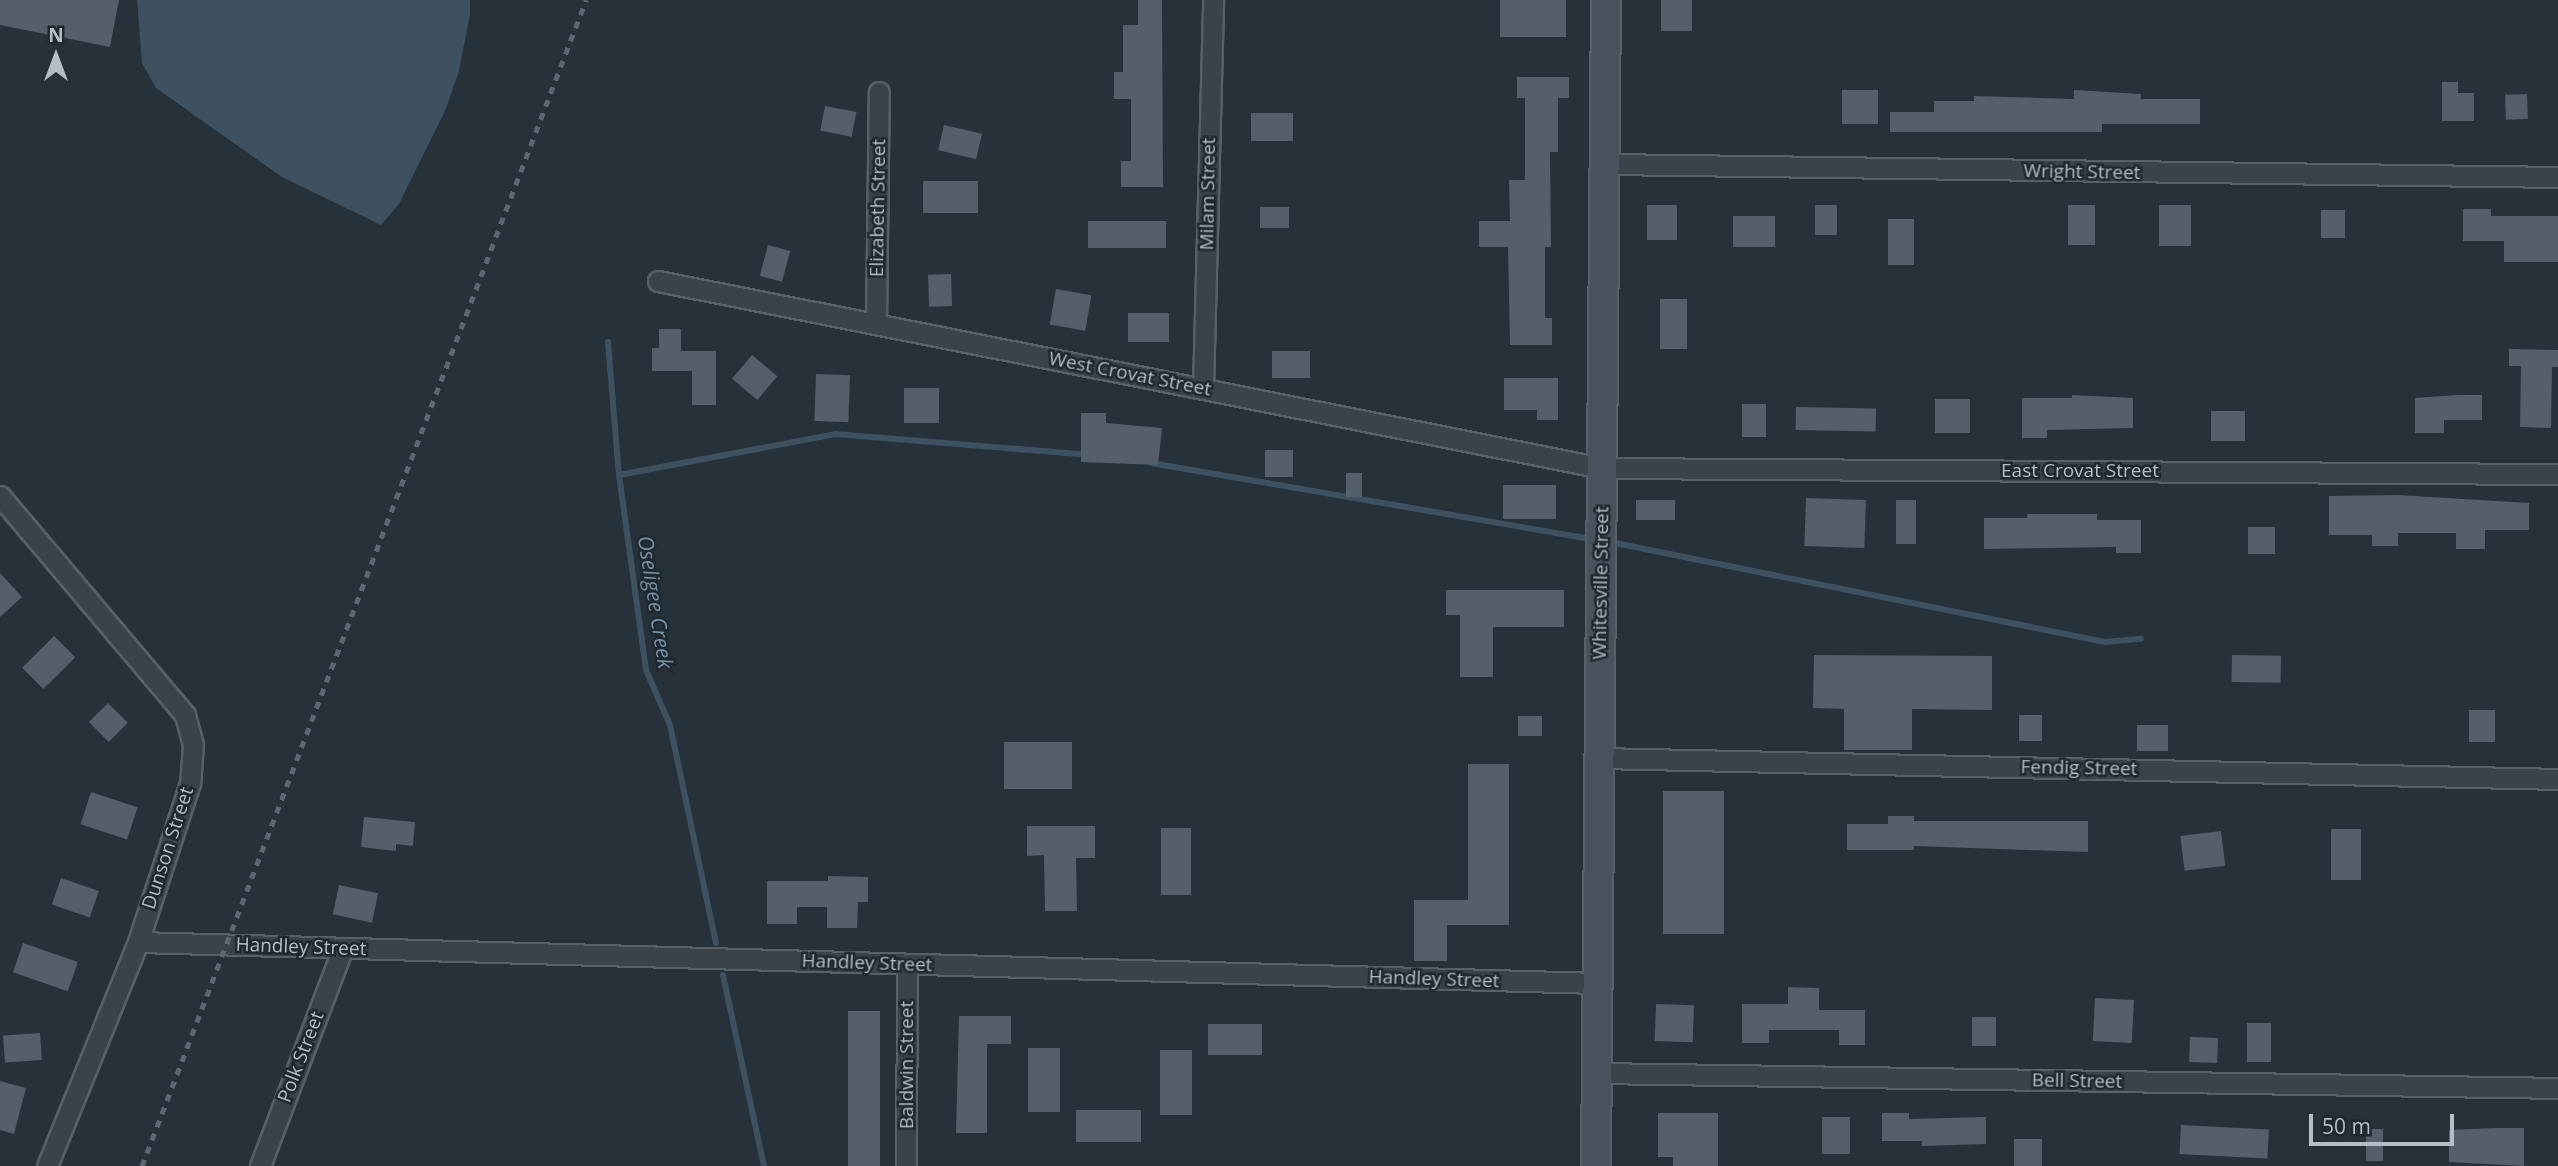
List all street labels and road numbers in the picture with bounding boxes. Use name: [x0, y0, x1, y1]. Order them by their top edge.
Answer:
street label: Milam Street: [1196, 137, 1220, 251]
street label: Elizabeth Street: [865, 139, 891, 277]
street label: Wright Street: [2023, 160, 2141, 184]
street label: West Crovat Street: [1047, 347, 1213, 401]
street label: East Crovat Street: [2001, 460, 2159, 482]
street label: Whitesville Street: [1588, 506, 1614, 660]
street label: Fendig Street: [2020, 756, 2138, 780]
street label: Dunson Street: [137, 784, 199, 912]
street label: Handley Street: [235, 933, 367, 961]
street label: Handley Street: [801, 949, 933, 977]
street label: Handley Street: [1368, 965, 1500, 993]
street label: Baldwin Street: [896, 1001, 918, 1129]
street label: Polk Street: [273, 1008, 329, 1106]
street label: Bell Street: [2032, 1069, 2122, 1093]

